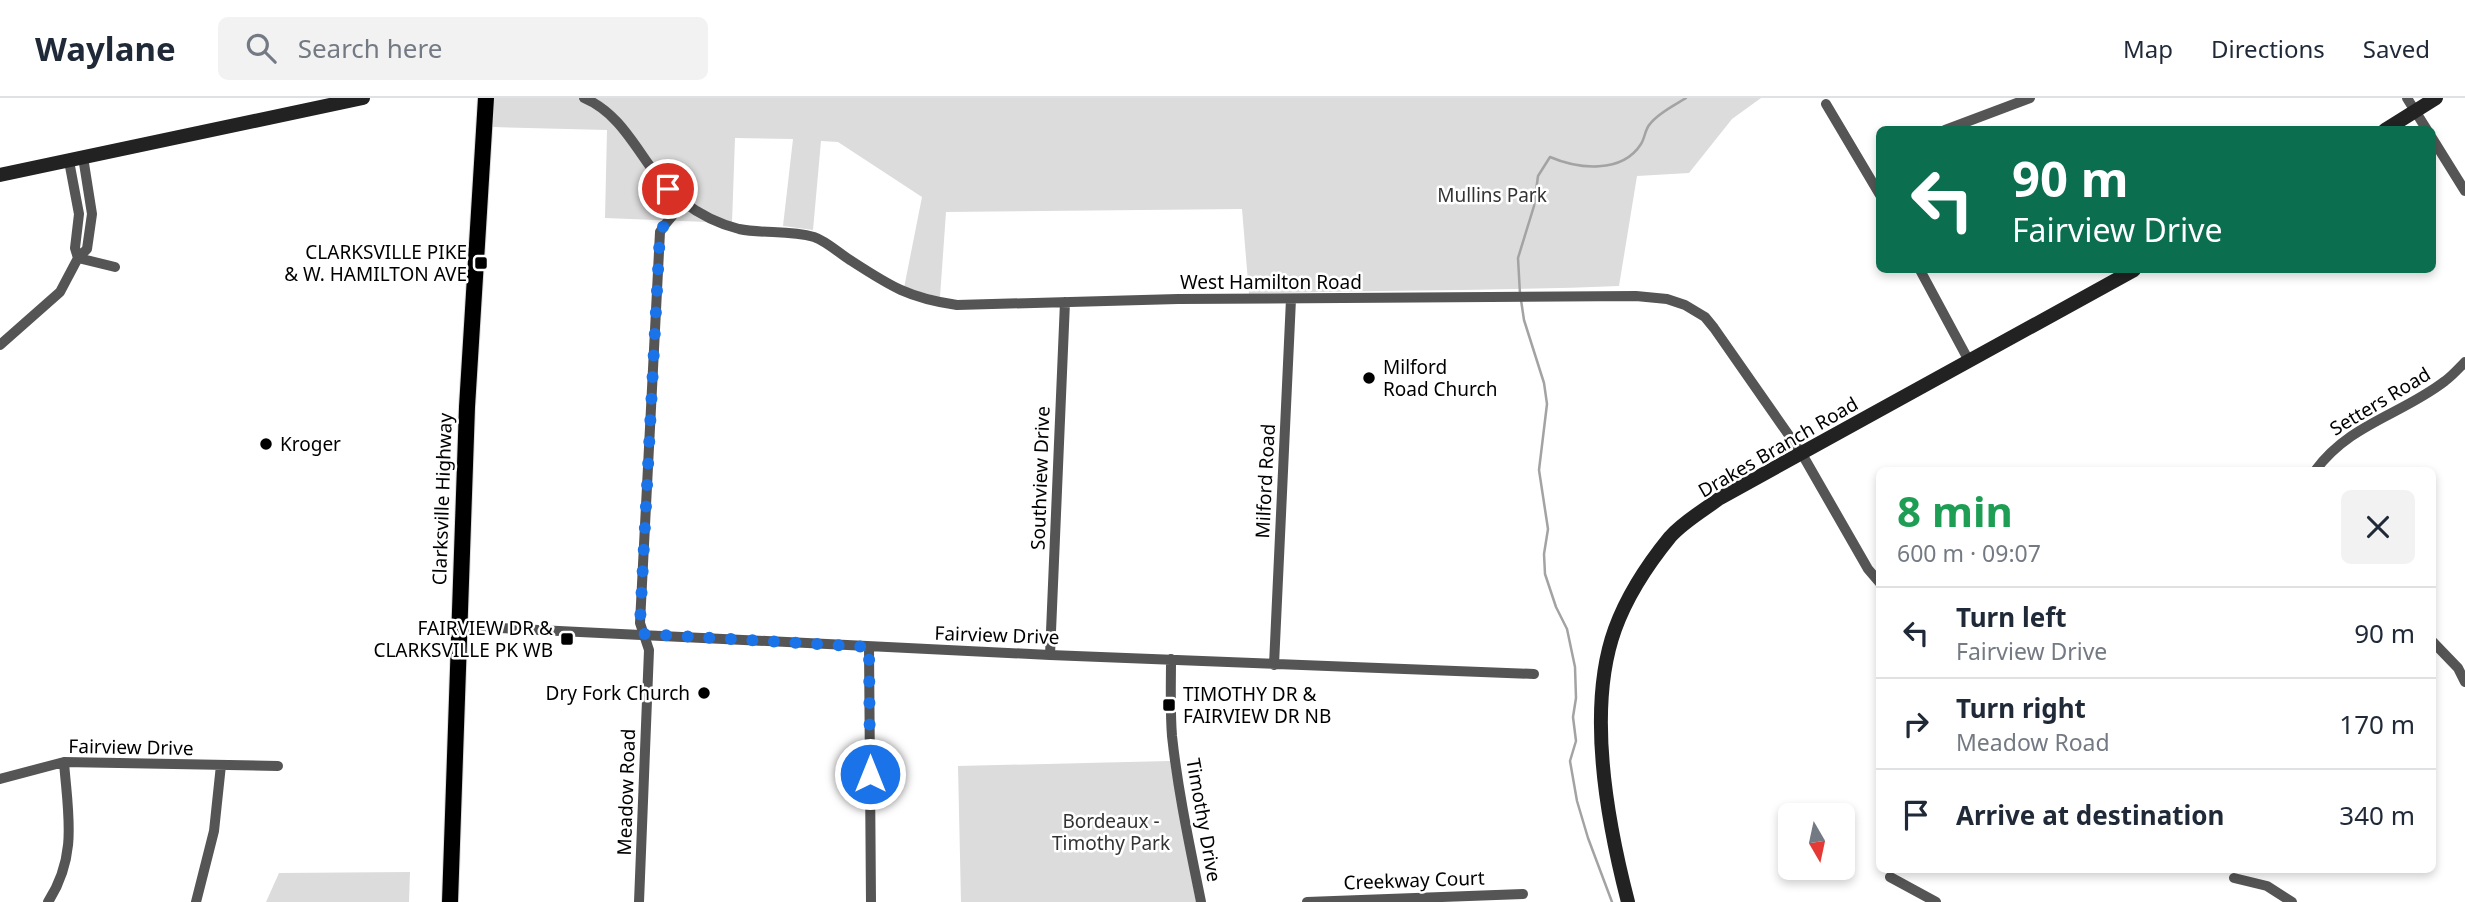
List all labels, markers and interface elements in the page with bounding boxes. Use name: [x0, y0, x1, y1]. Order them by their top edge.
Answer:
search box: [218, 17, 708, 80]
text: Waylane: [35, 26, 176, 71]
icon: search: [242, 29, 280, 67]
text: Search here: [298, 30, 442, 66]
text: Map: [2123, 32, 2173, 65]
text: Directions: [2211, 32, 2325, 65]
text: Saved: [2363, 32, 2430, 65]
text: 90 m: [2012, 145, 2129, 211]
icon: left: [1897, 154, 1988, 245]
pin: [638, 159, 698, 219]
icon: arrive: [649, 170, 687, 208]
park label: Mullins Park: [1437, 182, 1547, 208]
text: Fairview Drive: [2012, 208, 2223, 251]
place label: CLARKSVILLE PIKE & W. HAMILTON AVE: [284, 239, 467, 287]
marker: CLARKSVILLE PIKE & W. HAMILTON AVE: [473, 255, 489, 271]
street label: West Hamilton Road: [1180, 269, 1362, 295]
place label: Milford Road Church: [1383, 354, 1497, 402]
street label: Setters Road: [2325, 361, 2435, 441]
marker: Milford Road Church: [1361, 370, 1377, 386]
street label: Drakes Branch Road: [1693, 391, 1863, 503]
street label: Southview Drive: [1024, 406, 1056, 550]
street label: Clarksville Highway: [426, 412, 458, 586]
street label: Milford Road: [1249, 423, 1281, 539]
place label: Kroger: [280, 431, 341, 457]
marker: Kroger: [258, 436, 274, 452]
text: 8 min: [1897, 482, 2013, 539]
button: close: [2341, 490, 2415, 564]
text: 600 m · 09:07: [1897, 537, 2041, 569]
text: Turn left: [1956, 599, 2067, 635]
icon: left: [1897, 614, 1935, 652]
place label: FAIRVIEW DR & CLARKSVILLE PK WB: [373, 615, 553, 663]
text: 90 m: [2354, 615, 2415, 651]
street label: Fairview Drive: [934, 620, 1060, 650]
marker: FAIRVIEW DR & CLARKSVILLE PK WB: [559, 631, 575, 647]
text: Fairview Drive: [1956, 635, 2107, 667]
place label: Dry Fork Church: [546, 680, 690, 706]
place label: TIMOTHY DR & FAIRVIEW DR NB: [1183, 681, 1331, 729]
marker: Dry Fork Church: [696, 685, 712, 701]
text: Turn right: [1956, 690, 2086, 726]
marker: TIMOTHY DR & FAIRVIEW DR NB: [1161, 697, 1177, 713]
icon: right: [1897, 705, 1935, 743]
text: 170 m: [2339, 706, 2415, 742]
text: Meadow Road: [1956, 726, 2110, 758]
street label: Meadow Road: [611, 728, 641, 856]
street label: Fairview Drive: [68, 733, 194, 761]
position arrow: [833, 737, 907, 811]
street label: Timothy Drive: [1180, 756, 1228, 884]
icon: arrive: [1897, 796, 1935, 834]
text: Arrive at destination: [1956, 797, 2225, 833]
text: 340 m: [2339, 797, 2415, 833]
north arrow: [1778, 803, 1855, 880]
map controls: [1778, 803, 1855, 880]
park label: Bordeaux - Timothy Park: [1052, 808, 1170, 856]
street label: Creekway Court: [1343, 865, 1485, 895]

